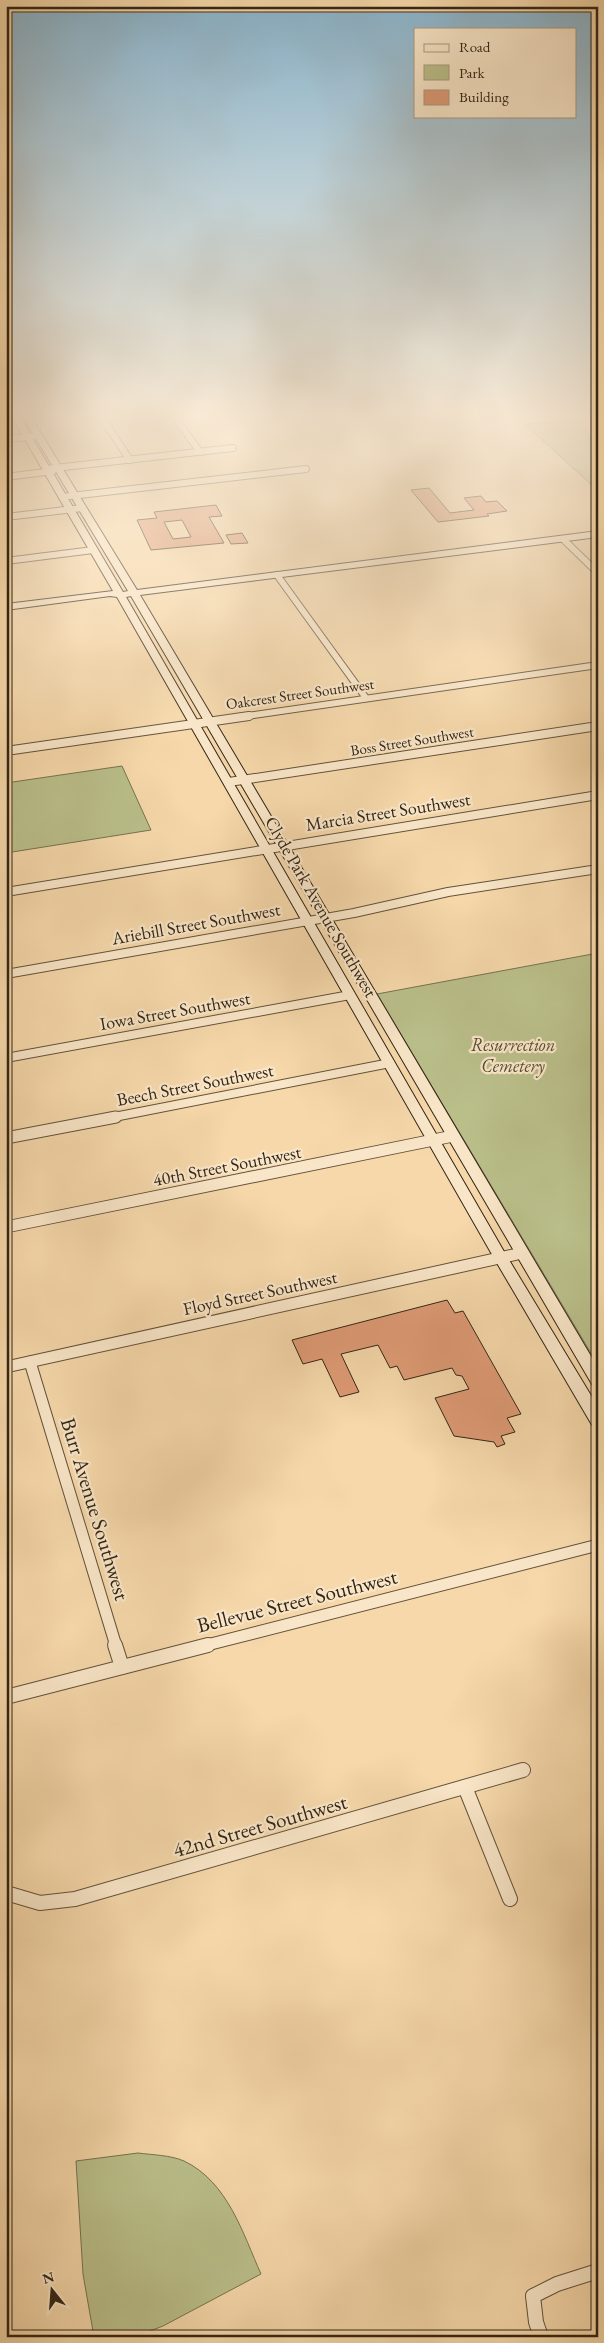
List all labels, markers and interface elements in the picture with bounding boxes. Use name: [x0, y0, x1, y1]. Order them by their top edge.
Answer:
legend: [414, 28, 576, 118]
text: Road: [459, 37, 491, 56]
text: Park: [459, 63, 486, 82]
text: Building: [459, 87, 509, 106]
street label: Oakcrest Street Southwest: [225, 674, 376, 713]
street label: Boss Street Southwest: [349, 721, 475, 760]
street label: Marcia Street Southwest: [304, 787, 472, 836]
street label: Clyde Park Avenue Southwest: [260, 812, 383, 1002]
street label: Ariebill Street Southwest: [109, 897, 282, 950]
street label: Iowa Street Southwest: [98, 986, 252, 1035]
park label: Resurrection Cemetery: [471, 1033, 555, 1078]
street label: Beech Street Southwest: [115, 1058, 276, 1111]
street label: 40th Street Southwest: [151, 1140, 303, 1191]
street label: Floyd Street Southwest: [181, 1265, 339, 1320]
street label: Burr Avenue Southwest: [55, 1414, 136, 1604]
street label: Bellevue Street Southwest: [194, 1562, 400, 1638]
street label: 42nd Street Southwest: [170, 1788, 350, 1863]
north arrow: [28, 2266, 78, 2316]
text: N: [40, 2267, 57, 2288]

